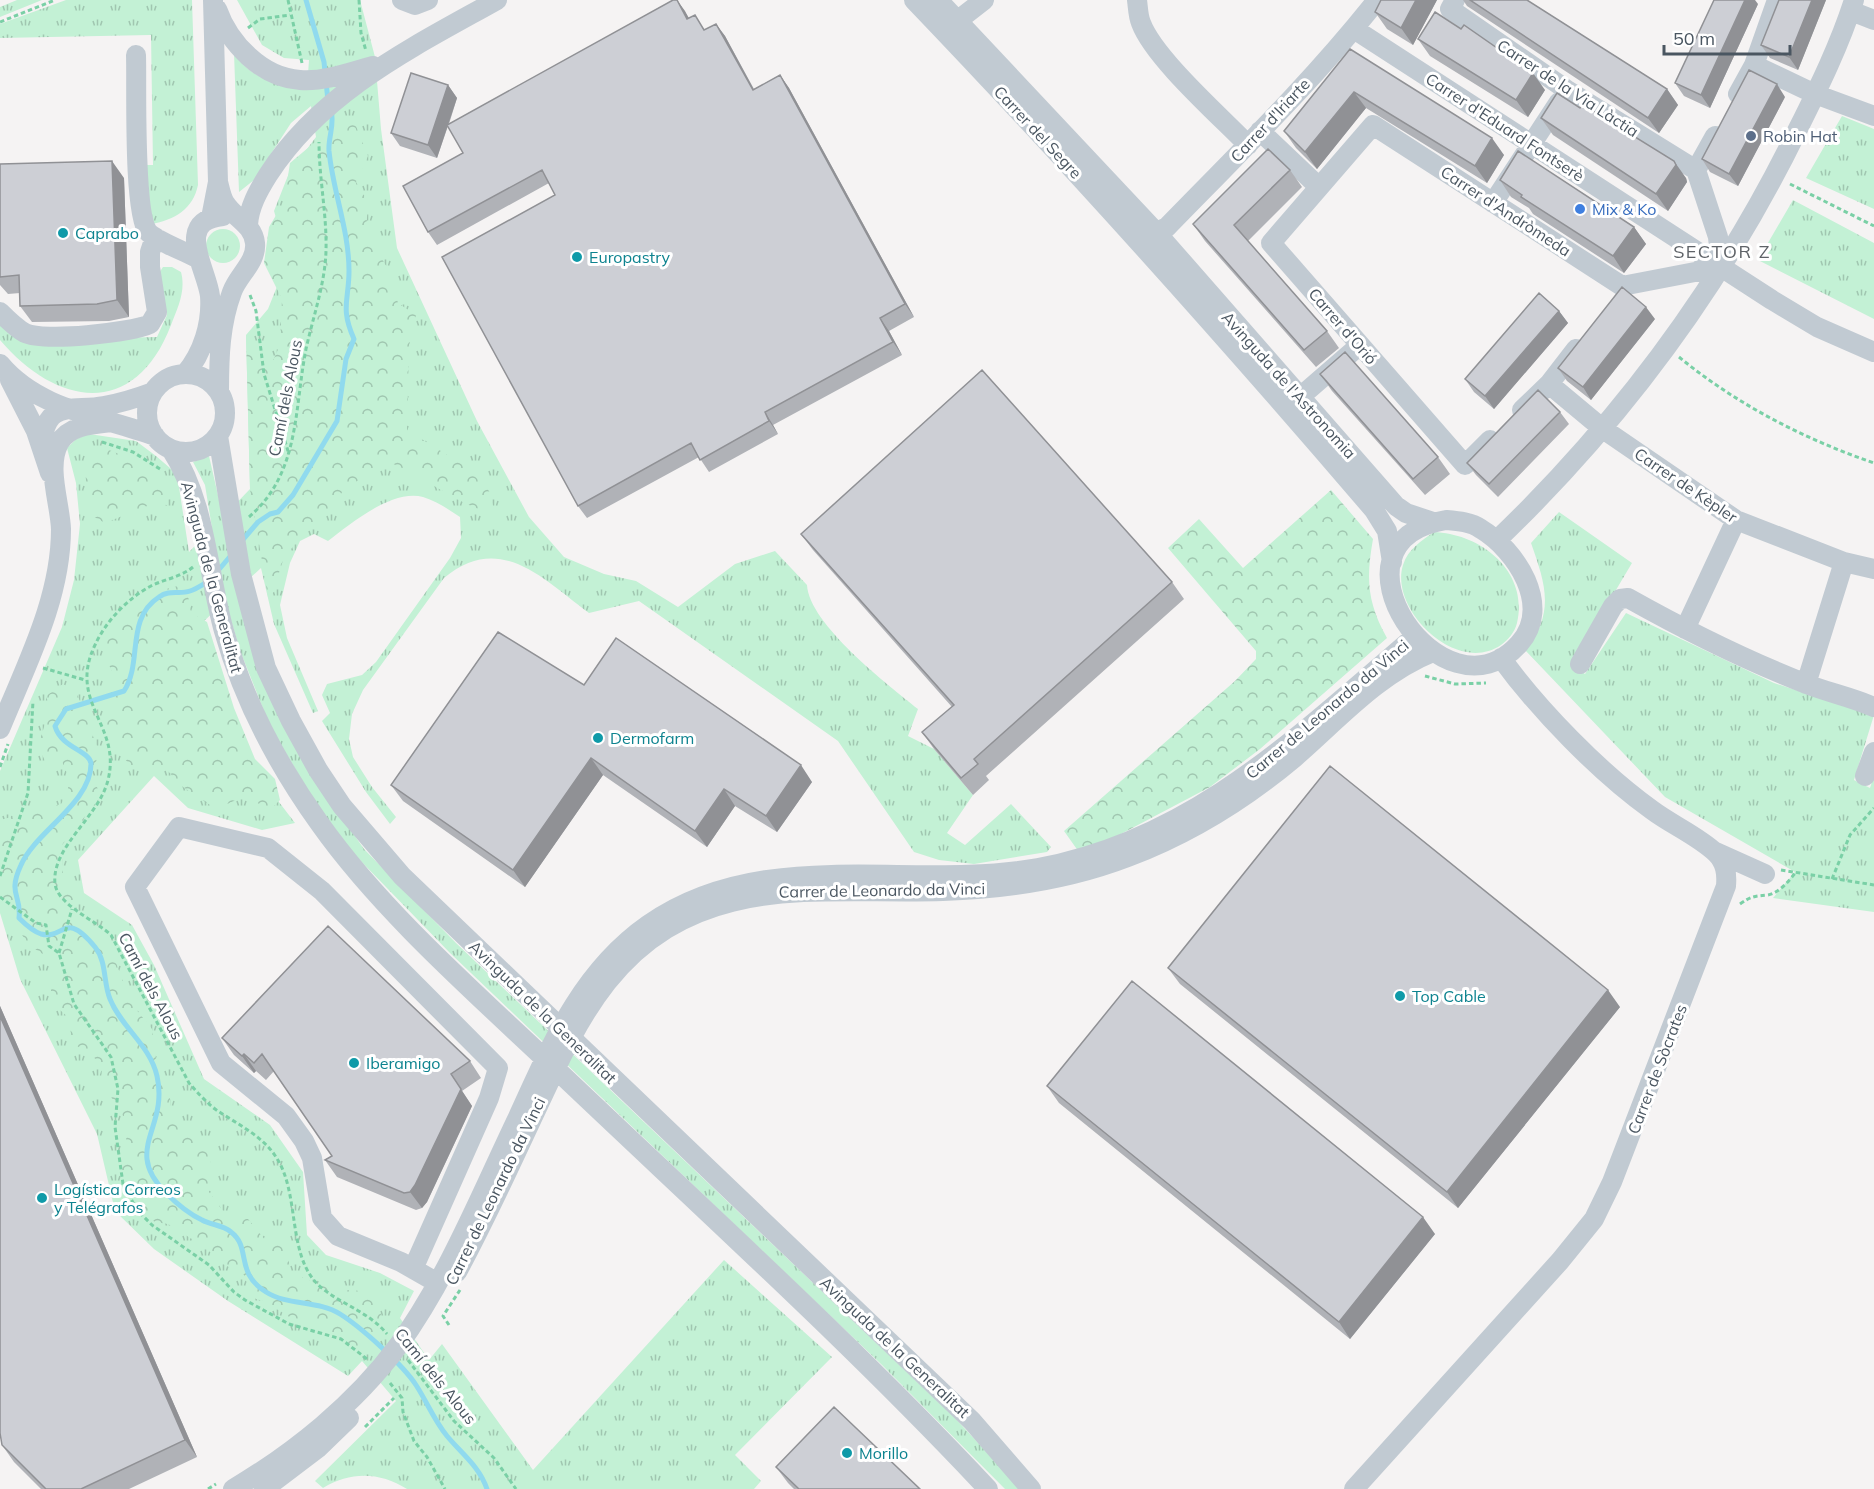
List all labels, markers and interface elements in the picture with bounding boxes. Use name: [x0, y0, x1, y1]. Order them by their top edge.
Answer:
scale bar: [1664, 18, 1790, 56]
text: 50 m: [1673, 27, 1715, 50]
street label: Carrer de la Via Làctia: [1494, 35, 1642, 141]
street label: Carrer d'Eduard Fontserè: [1422, 68, 1588, 186]
street label: Carrer d'Iriarte: [1226, 74, 1314, 166]
street label: Carrer del Segre: [990, 81, 1086, 183]
place label: Robin Hat: [1763, 126, 1838, 146]
marker: Robin Hat: [1744, 129, 1758, 143]
street label: Carrer d'Andròmeda: [1437, 161, 1575, 261]
place label: Mix & Ko: [1592, 199, 1656, 219]
marker: Mix & Ko: [1573, 202, 1587, 216]
place label: Caprabo: [75, 223, 139, 243]
marker: Caprabo: [56, 226, 70, 240]
district label: SECTOR Z: [1673, 240, 1771, 263]
place label: Europastry: [589, 247, 670, 267]
marker: Europastry: [570, 250, 584, 264]
street label: Carrer d'Orió: [1304, 284, 1382, 368]
street label: Avinguda de l'Astronomia: [1218, 307, 1360, 463]
street label: Camí dels Alous: [264, 338, 306, 458]
street label: Carrer de Kèpler: [1631, 443, 1741, 527]
street label: Avinguda de la Generalitat: [177, 479, 247, 675]
street label: Carrer de Leonardo da Vinci: [1241, 635, 1413, 783]
place label: Dermofarm: [610, 728, 694, 748]
marker: Dermofarm: [591, 731, 605, 745]
street label: Carrer de Leonardo da Vinci: [779, 878, 985, 902]
street label: Camí dels Alous: [114, 929, 188, 1043]
street label: Avinguda de la Generalitat: [465, 936, 621, 1088]
place label: Top Cable: [1412, 986, 1486, 1006]
marker: Top Cable: [1393, 989, 1407, 1003]
street label: Carrer de Sòcrates: [1623, 1001, 1691, 1137]
place label: Iberamigo: [366, 1053, 440, 1073]
marker: Iberamigo: [347, 1056, 361, 1070]
street label: Carrer de Leonardo da Vinci: [441, 1094, 549, 1288]
place label: Logística Correos y Telégrafos: [54, 1179, 181, 1217]
marker: Logística Correos y Telégrafos: [35, 1191, 49, 1205]
street label: Avinguda de la Generalitat: [816, 1272, 974, 1422]
street label: Camí dels Alous: [391, 1324, 481, 1428]
place label: Morillo: [859, 1443, 908, 1463]
marker: Morillo: [840, 1446, 854, 1460]

